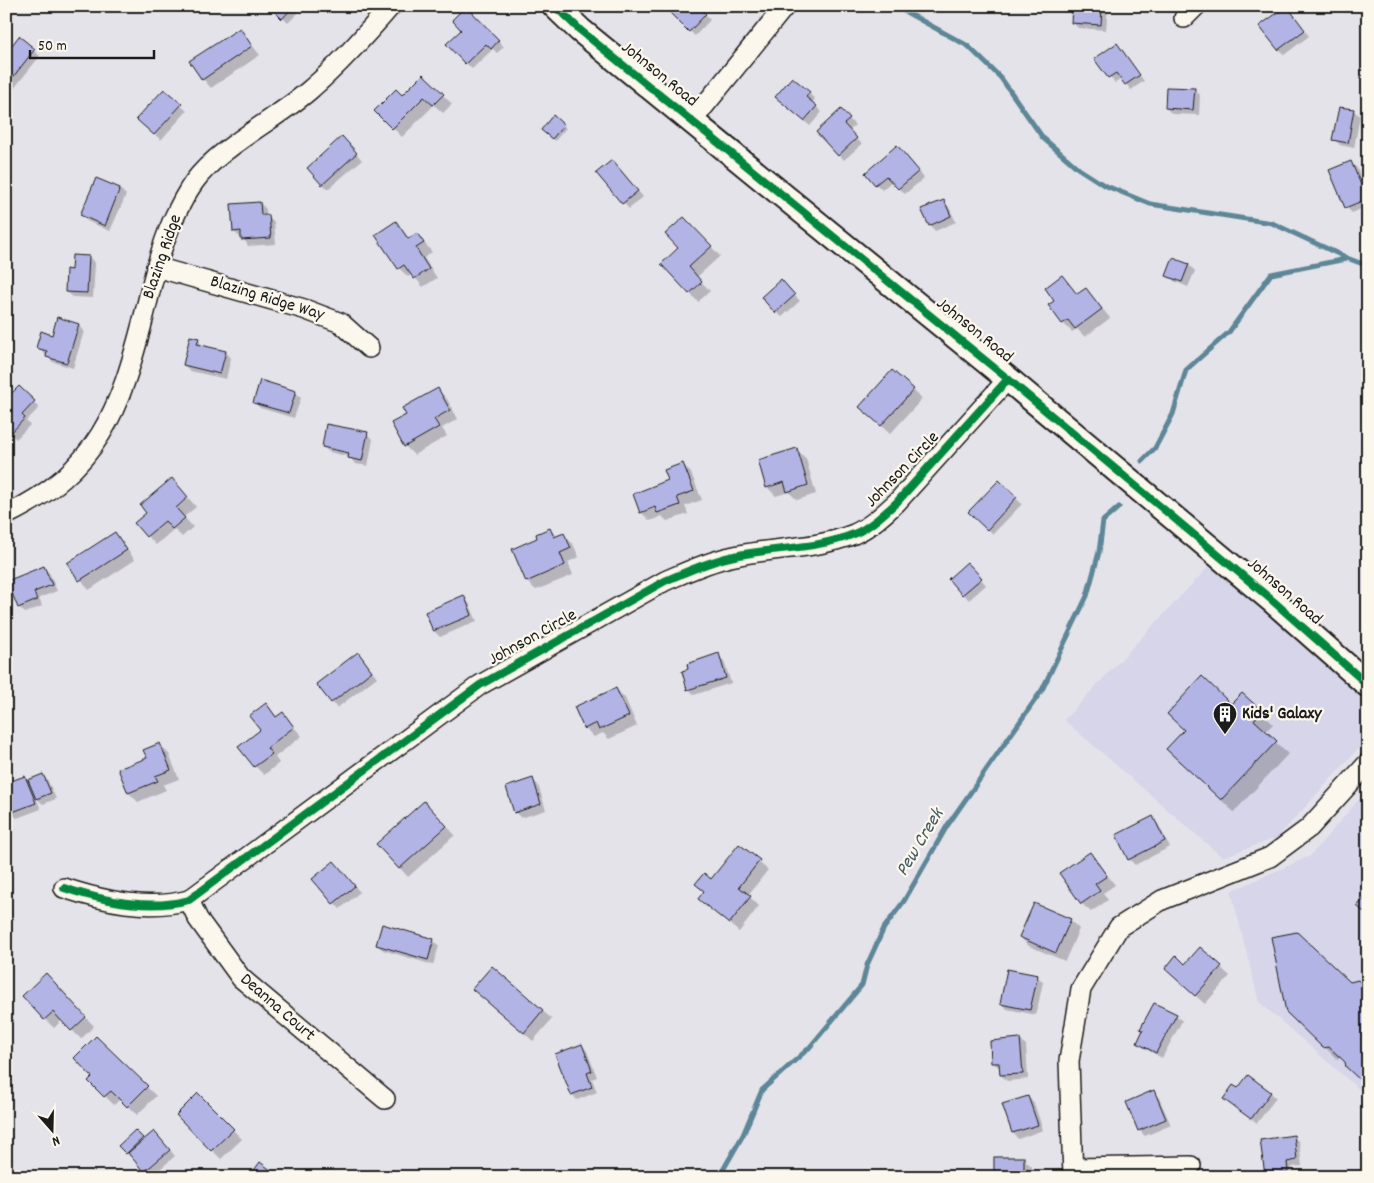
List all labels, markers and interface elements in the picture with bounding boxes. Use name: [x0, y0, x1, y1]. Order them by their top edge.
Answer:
scale bar: [30, 28, 154, 60]
text: 50 m: [38, 36, 67, 58]
street label: Johnson Road: [615, 36, 703, 114]
street label: Blazing Ridge: [137, 211, 189, 303]
street label: Blazing Ridge Way: [207, 270, 328, 328]
street label: Johnson Road: [930, 292, 1018, 370]
street label: Johnson Circle: [860, 426, 946, 514]
street label: Johnson Road: [1241, 552, 1327, 632]
street label: Johnson Circle: [484, 603, 582, 673]
building icon: Kids' Galaxy: [1212, 701, 1238, 735]
place label: Kids' Galaxy: [1242, 702, 1322, 727]
water label: Pew Creek: [890, 802, 953, 882]
street label: Deanna Court: [234, 968, 320, 1048]
north arrow: [28, 1106, 78, 1156]
text: N: [49, 1130, 62, 1151]

